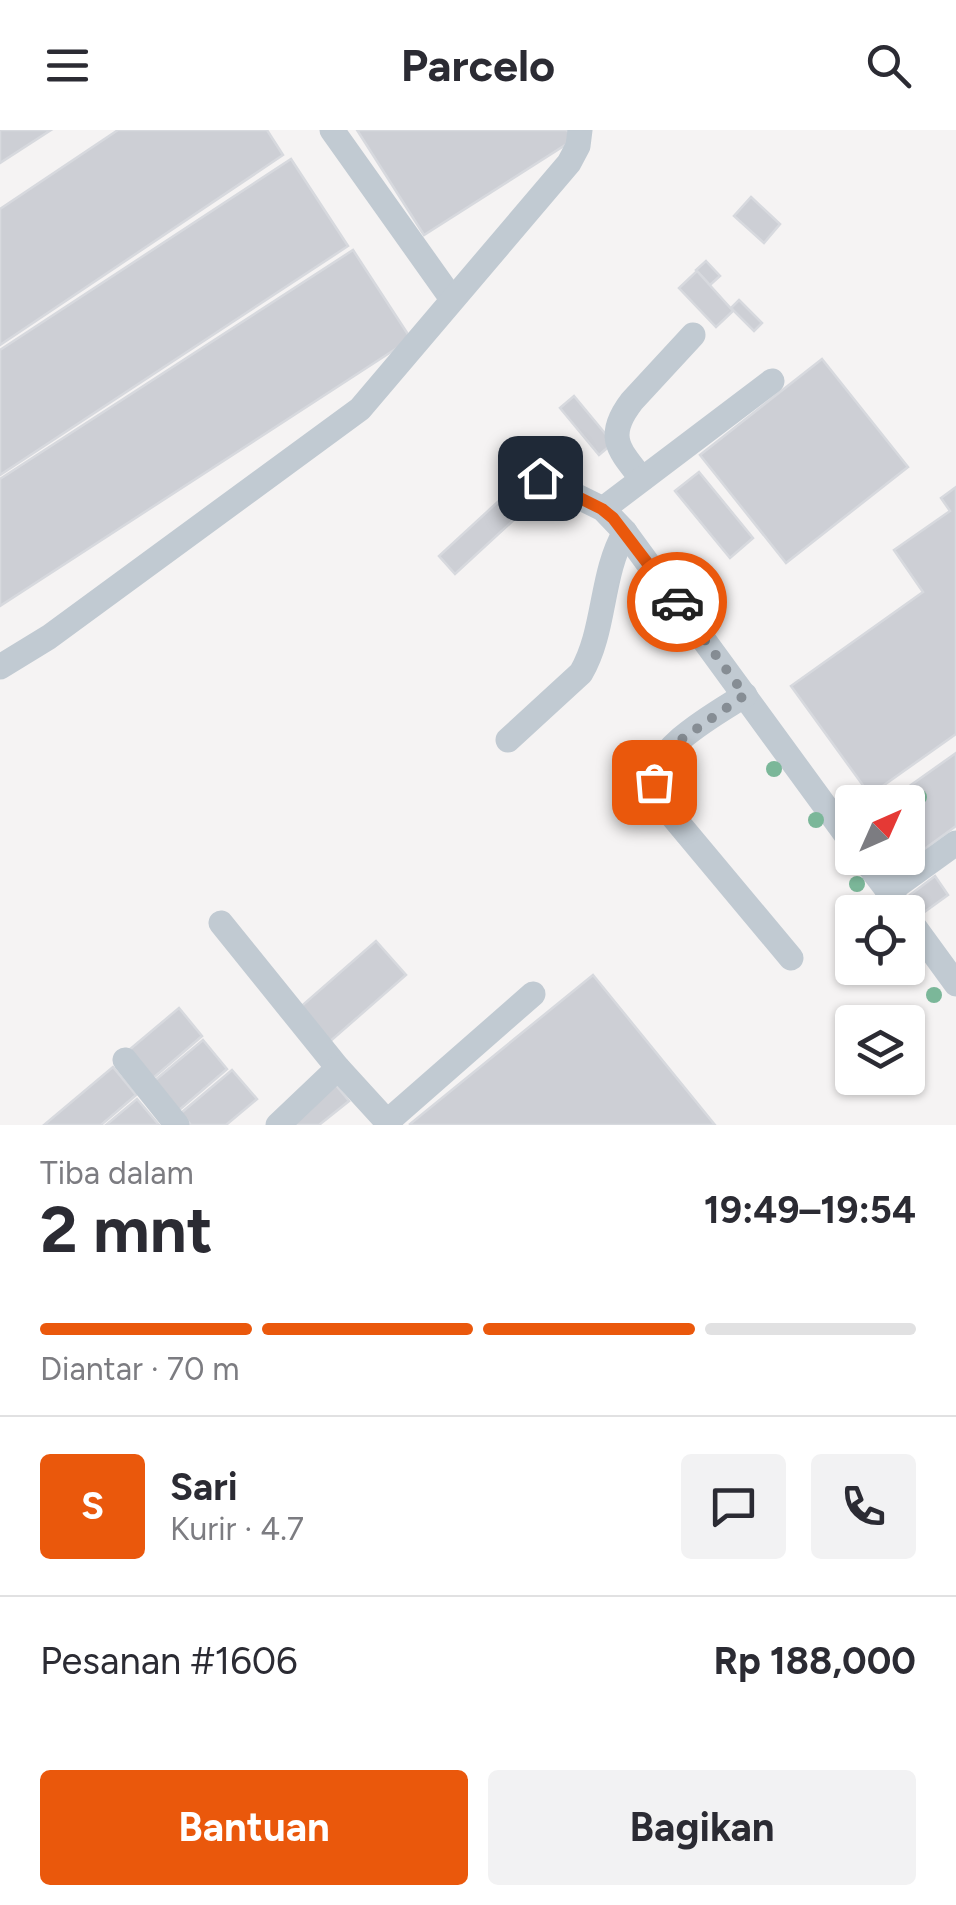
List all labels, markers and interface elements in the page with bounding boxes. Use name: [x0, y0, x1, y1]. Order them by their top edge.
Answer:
icon: menu: [40, 38, 95, 93]
text: Parcelo: [401, 38, 555, 92]
icon: search: [861, 38, 916, 93]
pin: [498, 436, 583, 521]
icon: home: [513, 451, 568, 506]
courier: [627, 552, 727, 652]
icon: car: [650, 575, 705, 630]
pin: [612, 740, 697, 825]
icon: bag: [627, 755, 682, 810]
north arrow: [835, 785, 925, 875]
map controls: [835, 785, 925, 1095]
button: locate: [835, 895, 925, 985]
button: layers: [835, 1005, 925, 1095]
text: Tiba dalam: [40, 1154, 194, 1192]
text: 19:49–19:54: [704, 1187, 916, 1233]
text: 2 mnt: [40, 1190, 213, 1268]
text: Diantar · 70 m: [40, 1350, 240, 1388]
button: chat: [681, 1454, 786, 1559]
button: phone: [811, 1454, 916, 1559]
text: Sari: [170, 1464, 238, 1510]
text: S: [81, 1483, 104, 1529]
text: Kurir · 4.7: [170, 1510, 304, 1548]
text: Pesanan #1606: [40, 1638, 298, 1684]
text: Rp 188,000: [713, 1638, 916, 1684]
button: Bantuan: [40, 1770, 468, 1885]
button: Bagikan: [488, 1770, 916, 1885]

